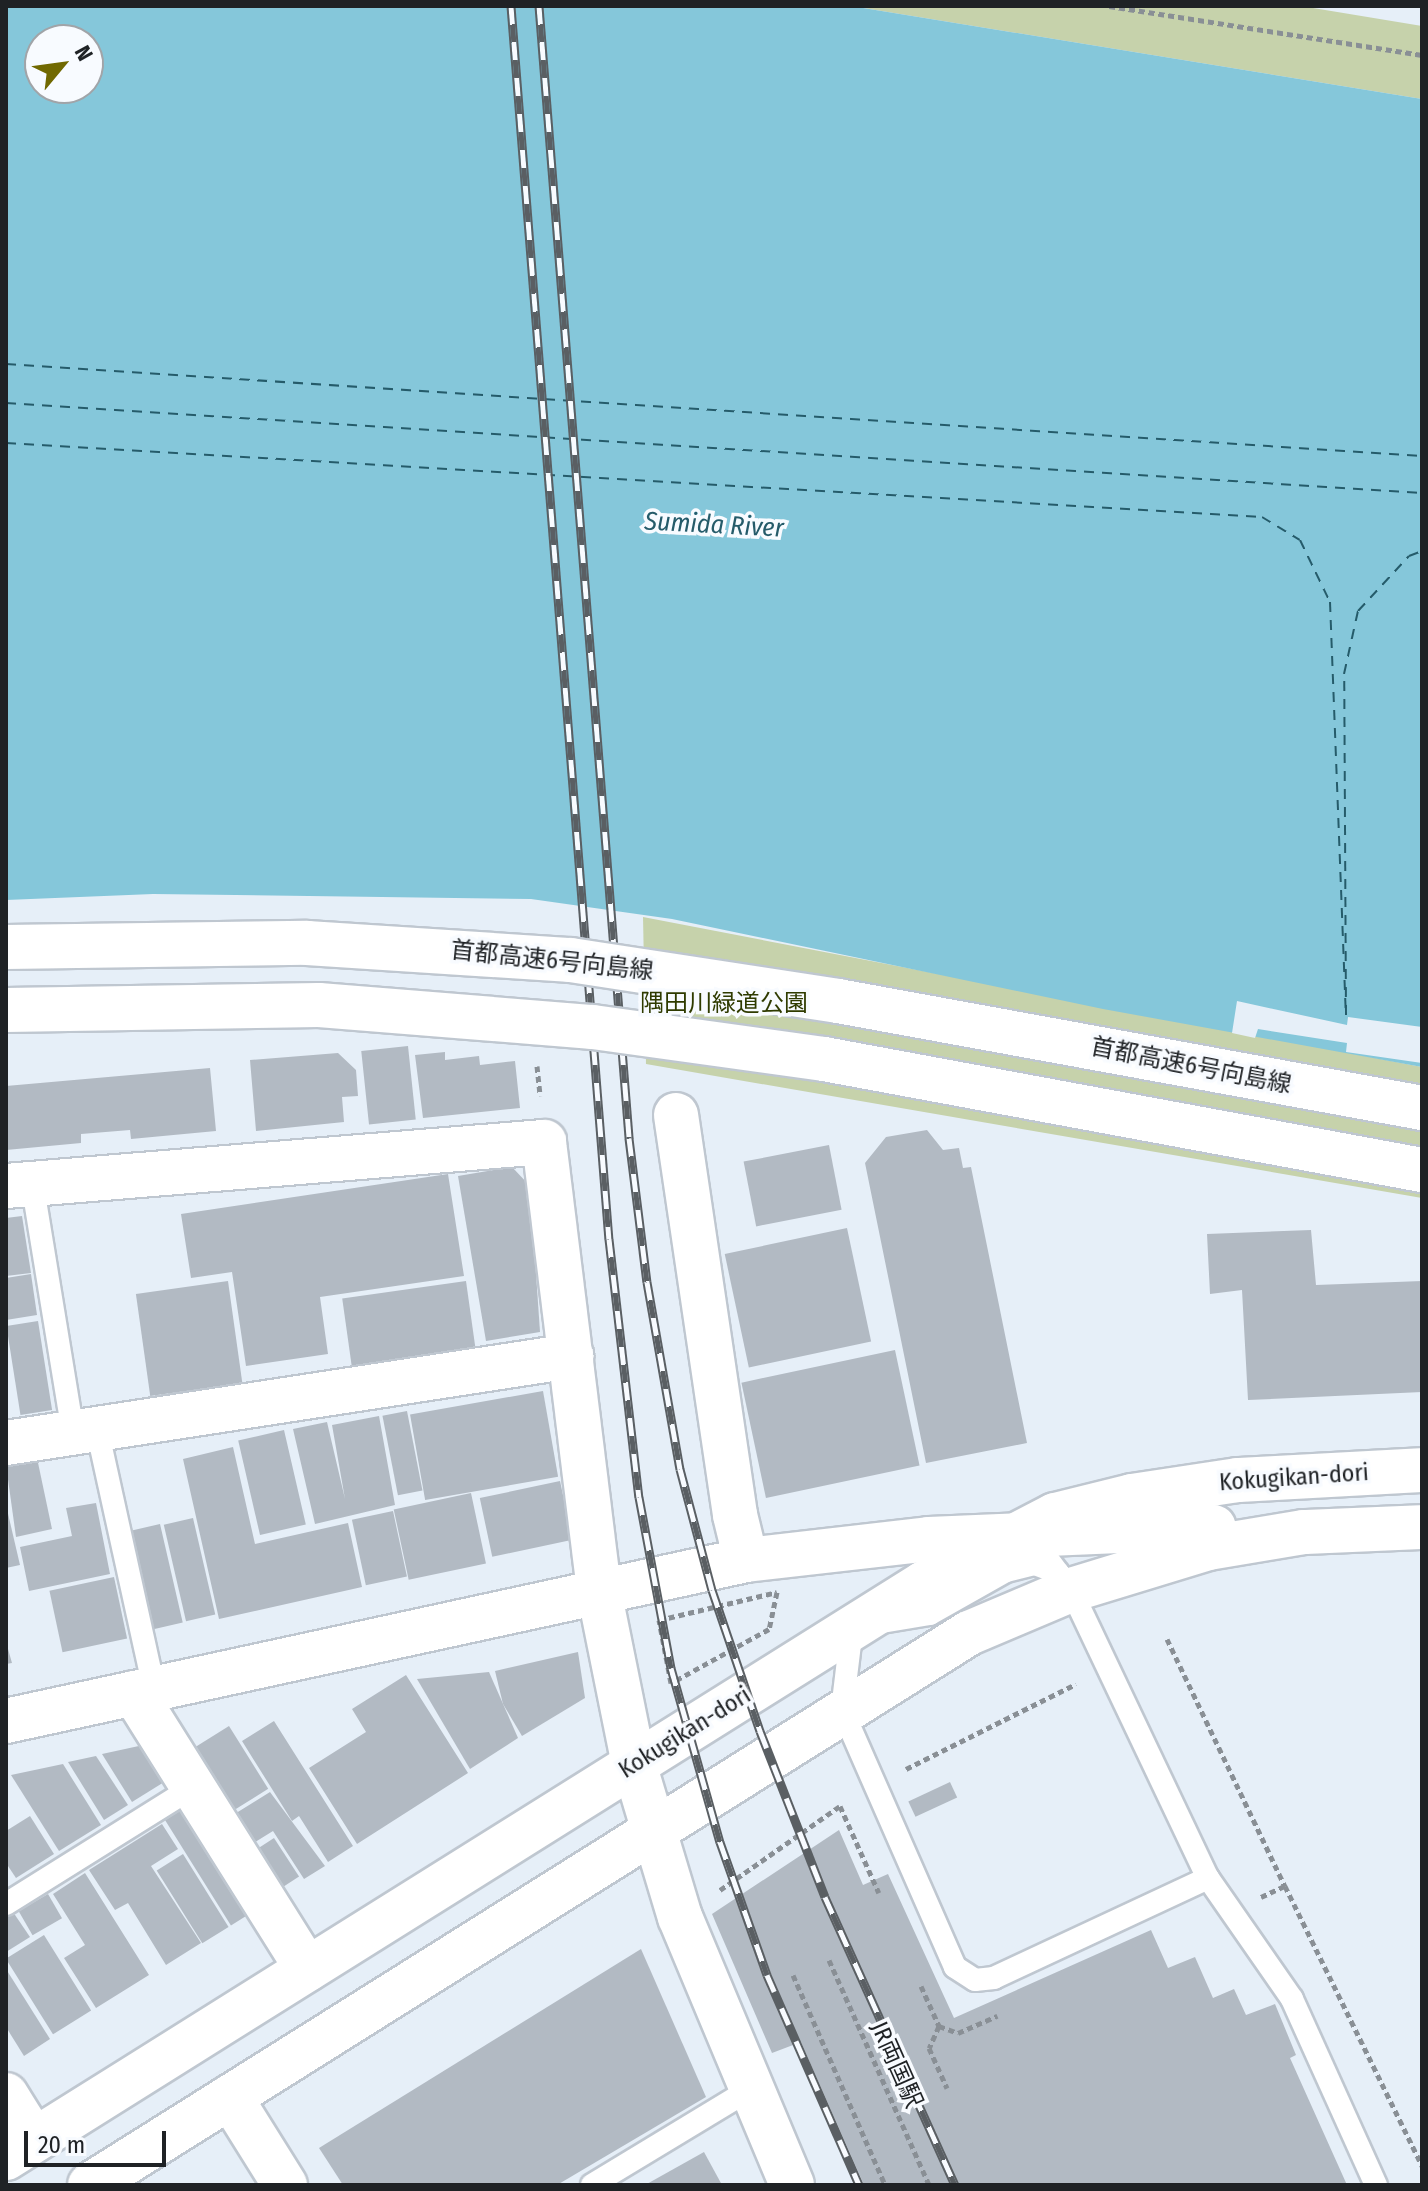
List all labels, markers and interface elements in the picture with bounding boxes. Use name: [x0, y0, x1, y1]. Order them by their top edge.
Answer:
north arrow: [24, 24, 104, 104]
text: N: [69, 41, 99, 65]
water label: Sumida River: [644, 506, 784, 544]
street label: 首都高速6号向島線: [449, 936, 655, 986]
park label: 隅田川緑道公園: [640, 990, 808, 1018]
street label: 首都高速6号向島線: [1088, 1032, 1294, 1100]
street label: Kokugikan-dori: [1218, 1458, 1370, 1498]
street label: Kokugikan-dori: [614, 1681, 756, 1785]
street label: JR両国駅: [864, 2017, 928, 2113]
scale bar: [28, 2115, 170, 2165]
text: 20 m: [38, 2131, 85, 2159]

